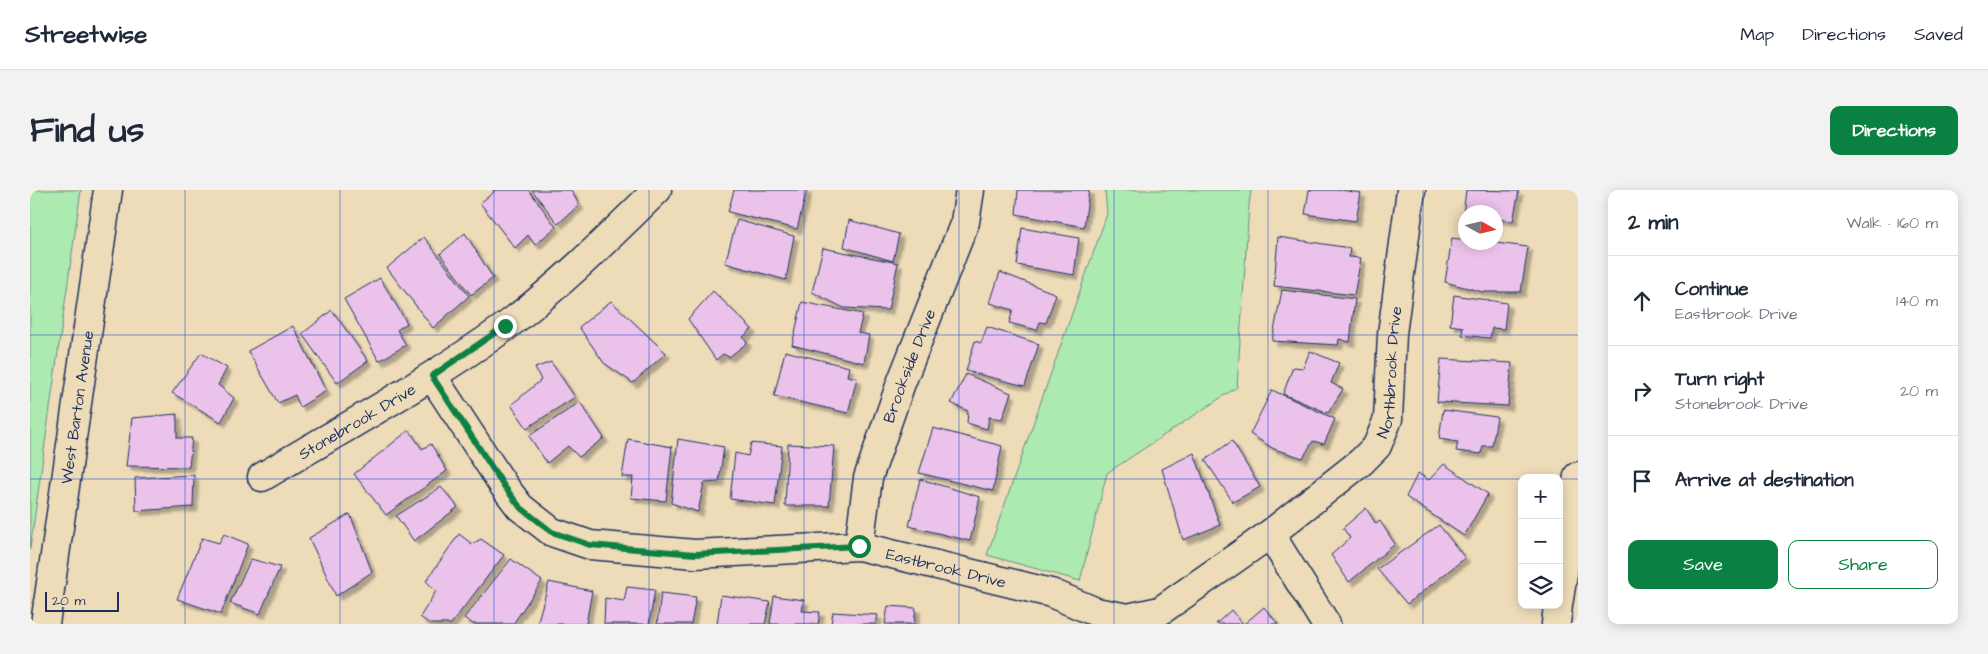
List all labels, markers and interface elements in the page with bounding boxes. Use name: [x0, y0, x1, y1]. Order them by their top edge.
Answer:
text: Streetwise: [25, 18, 147, 52]
text: Map: [1740, 22, 1774, 47]
text: Directions: [1802, 22, 1886, 47]
text: Saved: [1914, 22, 1963, 47]
text: Find us: [30, 106, 144, 155]
button: Directions: [1830, 106, 1958, 155]
north arrow: [1458, 205, 1503, 250]
text: 2 min: [1628, 208, 1678, 237]
text: Walk · 160 m: [1846, 212, 1938, 234]
text: Continue: [1675, 276, 1749, 303]
icon: ahead: [1628, 287, 1656, 315]
text: 140 m: [1896, 290, 1938, 312]
text: Eastbrook Drive: [1675, 303, 1798, 325]
street label: Northbrook Drive: [1371, 304, 1408, 442]
street label: Brookside Drive: [878, 306, 941, 426]
route end: [494, 315, 517, 338]
street label: West Barton Avenue: [55, 329, 100, 486]
text: Turn right: [1675, 366, 1764, 393]
icon: right: [1628, 377, 1656, 405]
street label: Stonebrook Drive: [294, 378, 420, 465]
text: 20 m: [1900, 380, 1938, 402]
text: Stonebrook Drive: [1675, 393, 1808, 415]
icon: arrive: [1628, 467, 1656, 495]
text: Arrive at destination: [1675, 467, 1854, 494]
map controls: [1518, 474, 1563, 609]
button: +: [1518, 474, 1563, 519]
button: −: [1518, 519, 1563, 564]
route start: [848, 535, 871, 558]
button: Save: [1628, 540, 1778, 589]
button: Share: [1788, 540, 1938, 589]
street label: Eastbrook Drive: [884, 543, 1009, 594]
button: layers: [1518, 564, 1563, 609]
scale bar: [45, 589, 119, 612]
text: 20 m: [52, 591, 85, 611]

